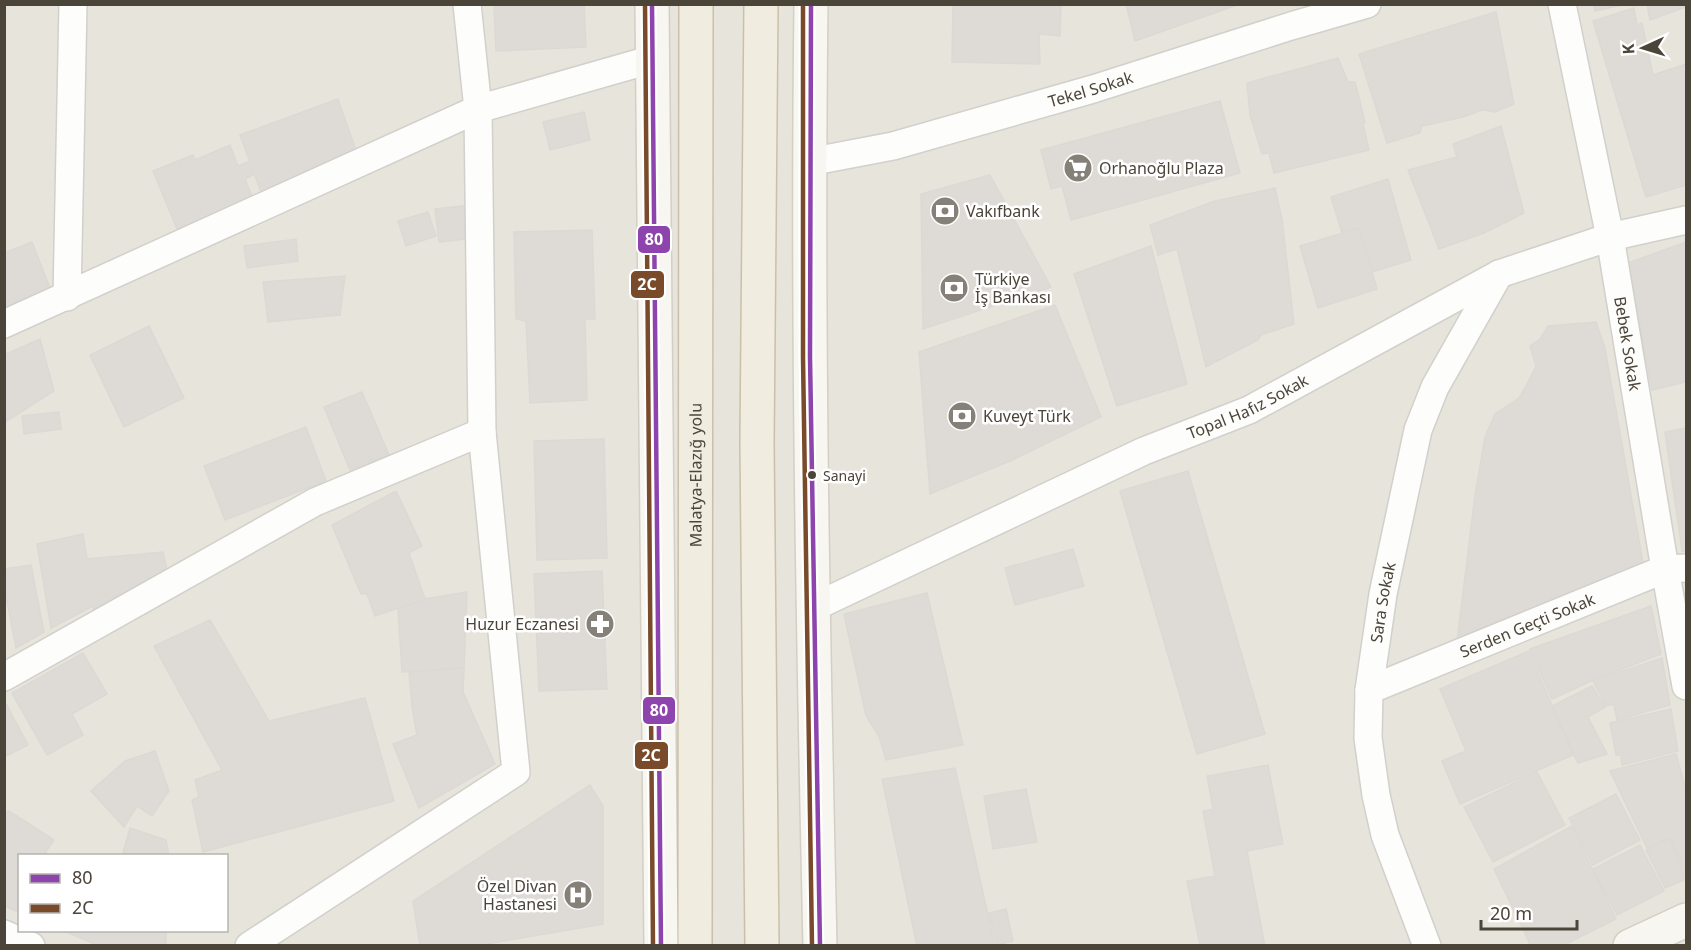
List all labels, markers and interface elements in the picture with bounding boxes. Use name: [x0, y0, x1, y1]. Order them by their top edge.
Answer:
north arrow: [1613, 18, 1673, 78]
text: K: [1617, 43, 1639, 55]
street label: Tekel Sokak: [1046, 66, 1136, 112]
supermarket icon: Orhanoğlu Plaza: [1062, 152, 1094, 184]
place label: Orhanoğlu Plaza: [1099, 157, 1224, 179]
bank icon: Vakıfbank: [929, 195, 961, 227]
place label: Vakıfbank: [966, 200, 1040, 222]
line badge: 80: [637, 225, 671, 254]
text: 80: [645, 228, 663, 250]
place label: Türkiye İş Bankası: [975, 268, 1051, 308]
line badge: 2C: [630, 270, 665, 299]
bank icon: Türkiye İş Bankası: [938, 272, 970, 304]
text: 2C: [637, 273, 657, 295]
street label: Bebek Sokak: [1609, 295, 1646, 393]
street label: Topal Hafız Sokak: [1184, 369, 1312, 444]
bank icon: Kuveyt Türk: [946, 400, 978, 432]
street label: Malatya-Elazığ yolu: [684, 403, 707, 547]
place label: Kuveyt Türk: [983, 405, 1071, 427]
place label: Sanayi: [823, 466, 866, 485]
marker: Sanayi: [806, 469, 818, 481]
street label: Sara Sokak: [1365, 559, 1401, 644]
street label: Serden Geçti Sokak: [1456, 588, 1599, 663]
pharmacy icon: Huzur Eczanesi: [584, 608, 616, 640]
place label: Huzur Eczanesi: [465, 613, 579, 635]
line badge: 80: [642, 696, 676, 725]
text: 80: [650, 699, 668, 721]
line badge: 2C: [634, 741, 669, 770]
text: 2C: [641, 744, 661, 766]
legend: [18, 854, 228, 932]
text: 80: [72, 865, 93, 889]
place label: Özel Divan Hastanesi: [477, 875, 557, 915]
hospital icon: Özel Divan Hastanesi: [562, 879, 594, 911]
scale bar: [1481, 893, 1577, 931]
text: 2C: [72, 895, 94, 919]
text: 20 m: [1490, 901, 1532, 925]

